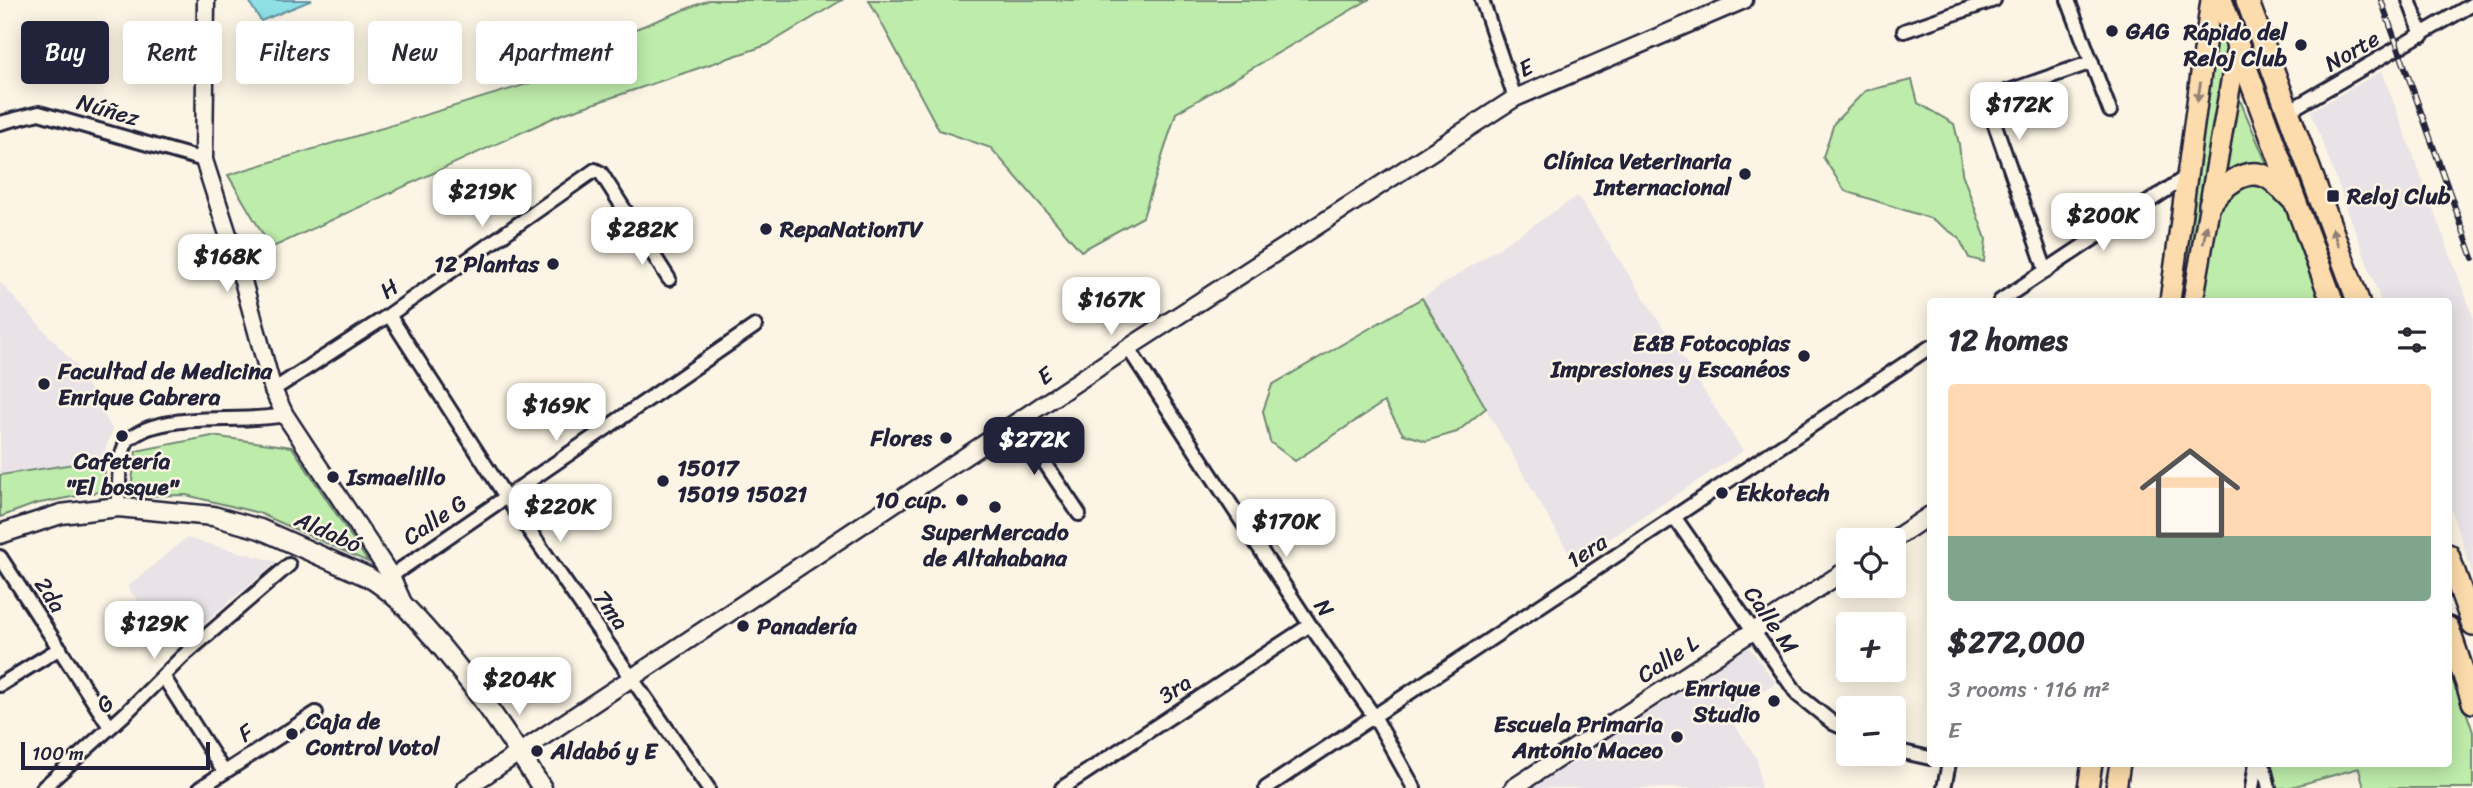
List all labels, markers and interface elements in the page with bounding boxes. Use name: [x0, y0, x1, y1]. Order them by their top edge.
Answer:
place label: GAG: [2125, 11, 2170, 52]
place label: Rápido del Reloj Club: [2182, 12, 2288, 79]
street label: Norte: [2316, 18, 2388, 83]
chip: Buy: [21, 21, 109, 84]
chip: Rent: [123, 21, 222, 84]
chip: Filters: [236, 21, 354, 84]
chip: New: [368, 21, 462, 84]
chip: Apartment: [476, 21, 637, 84]
marker: GAG: [2104, 23, 2120, 39]
marker: Rápido del Reloj Club: [2293, 37, 2309, 53]
street label: E: [1512, 46, 1541, 89]
one-way arrow: [2194, 81, 2205, 103]
street label: Núñez: [72, 82, 145, 139]
pin: $172K: [1970, 82, 2068, 142]
text: $172K: [1986, 84, 2052, 125]
place label: Clínica Veterinaria Internacional: [1543, 141, 1732, 208]
marker: Clínica Veterinaria Internacional: [1737, 166, 1753, 182]
pin: $219K: [433, 170, 531, 229]
text: $219K: [449, 171, 515, 212]
place label: Reloj Club: [2346, 176, 2451, 217]
marker: Reloj Club: [2325, 188, 2341, 204]
pin: $200K: [2054, 194, 2152, 253]
text: $200K: [2067, 195, 2139, 236]
pin: $282K: [593, 208, 691, 267]
text: $282K: [607, 209, 677, 250]
place label: RepaNationTV: [779, 209, 924, 250]
marker: RepaNationTV: [758, 221, 774, 237]
one-way arrow: [2200, 223, 2211, 245]
one-way arrow: [2329, 226, 2340, 247]
pin: $168K: [178, 234, 276, 294]
text: $168K: [194, 236, 260, 277]
place label: 12 Plantas: [434, 244, 540, 285]
marker: 12 Plantas: [545, 256, 561, 272]
street label: H: [371, 267, 408, 310]
pin: $167K: [1062, 278, 1160, 337]
text: $167K: [1078, 279, 1144, 320]
text: 12 homes: [1948, 313, 2068, 367]
icon: filters: [2393, 321, 2431, 359]
place label: E&B Fotocopias Impresiones y Escanéos: [1550, 323, 1791, 390]
marker: E&B Fotocopias Impresiones y Escanéos: [1796, 348, 1812, 364]
place label: Facultad de Medicina Enrique Cabrera: [57, 351, 274, 418]
street label: E: [1028, 355, 1063, 397]
marker: Facultad de Medicina Enrique Cabrera: [36, 376, 52, 392]
pin: $169K: [507, 384, 605, 443]
text: $169K: [523, 385, 589, 426]
place label: Flores: [870, 418, 933, 459]
pin: $272K: [985, 418, 1083, 477]
text: $272K: [999, 419, 1069, 460]
marker: Cafetería "El bosque": [114, 428, 130, 444]
marker: Flores: [938, 430, 954, 446]
icon: home: [2127, 430, 2253, 556]
place label: Cafetería "El bosque": [66, 441, 181, 508]
place label: 15017 15019 15021: [677, 448, 807, 515]
place label: Ismaelillo: [346, 457, 446, 498]
marker: Ismaelillo: [325, 469, 341, 485]
marker: 15017 15019 15021: [655, 473, 671, 489]
place label: Ekkotech: [1736, 473, 1830, 514]
place label: 10 cup.: [875, 480, 948, 521]
street label: Calle G: [394, 483, 476, 557]
pin: $220K: [511, 484, 609, 544]
marker: Ekkotech: [1714, 485, 1730, 501]
text: $220K: [525, 486, 595, 527]
marker: 10 cup.: [954, 492, 970, 508]
street label: Aldabó: [287, 499, 368, 565]
marker: SuperMercado de Altahabana: [987, 499, 1003, 515]
pin: $170K: [1237, 500, 1335, 559]
text: $170K: [1253, 501, 1320, 542]
place label: SuperMercado de Altahabana: [920, 512, 1069, 579]
street label: 1era: [1558, 522, 1616, 580]
map controls: [1836, 528, 1906, 766]
button: locate: [1836, 528, 1906, 598]
street label: 2da: [23, 568, 77, 622]
street label: Calle M: [1732, 577, 1810, 663]
street label: 7ma: [582, 581, 640, 639]
street label: N: [1303, 590, 1345, 626]
pin: $129K: [105, 602, 203, 661]
text: $129K: [121, 603, 187, 644]
place label: Panadería: [757, 606, 857, 647]
button: +: [1836, 612, 1906, 682]
text: $272,000: [1948, 615, 2085, 669]
marker: Panadería: [735, 618, 751, 634]
street label: Calle L: [1629, 623, 1708, 695]
pin: $204K: [470, 658, 568, 717]
text: $204K: [483, 659, 555, 700]
street label: 3ra: [1150, 663, 1200, 715]
place label: Enrique Studio: [1684, 668, 1761, 735]
text: 3 rooms · 116 m²: [1948, 669, 2110, 710]
street label: G: [86, 684, 125, 724]
marker: Enrique Studio: [1766, 693, 1782, 709]
button: −: [1836, 696, 1906, 766]
place label: Caja de Control Votol: [305, 701, 441, 768]
place label: Escuela Primaria Antonio Maceo: [1494, 704, 1664, 771]
text: E: [1948, 710, 1961, 751]
street label: F: [230, 712, 264, 754]
marker: Caja de Control Votol: [284, 726, 300, 742]
marker: Escuela Primaria Antonio Maceo: [1669, 729, 1685, 745]
place label: Aldabó y E: [550, 731, 659, 772]
text: 100 m: [32, 737, 84, 770]
scale bar: [21, 739, 210, 771]
marker: Aldabó y E: [529, 743, 545, 759]

